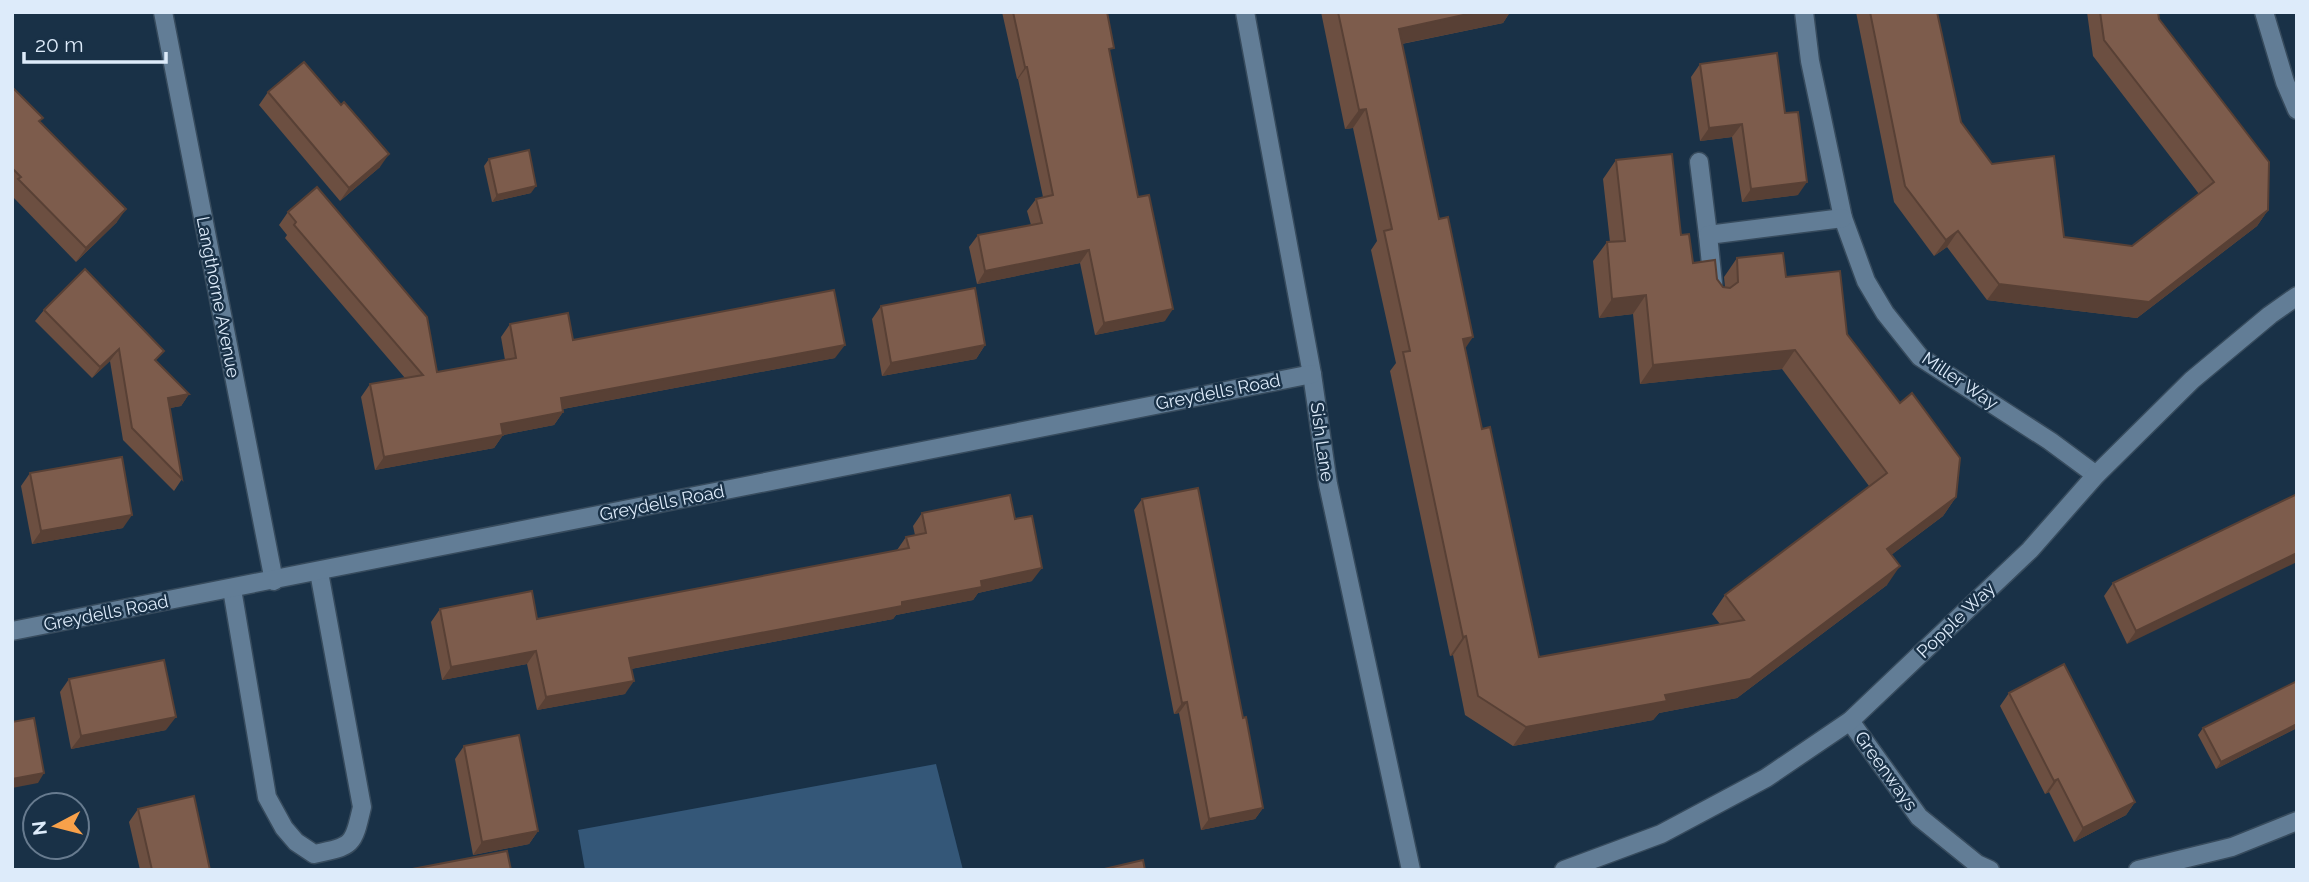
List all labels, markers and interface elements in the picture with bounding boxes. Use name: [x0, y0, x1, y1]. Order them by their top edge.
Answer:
scale bar: [24, 21, 166, 65]
text: 20 m: [35, 32, 83, 57]
street label: Langthorne Avenue: [193, 215, 245, 380]
street label: Miller Way: [1918, 348, 2002, 414]
street label: Greydells Road: [1154, 369, 1282, 414]
street label: Sish Lane: [1307, 401, 1339, 483]
street label: Greydells Road: [598, 480, 726, 525]
street label: Popple Way: [1912, 577, 1999, 662]
street label: Greydells Road: [42, 590, 170, 635]
street label: Greenways: [1851, 727, 1922, 815]
north arrow: [21, 791, 91, 861]
text: N: [27, 820, 51, 837]

